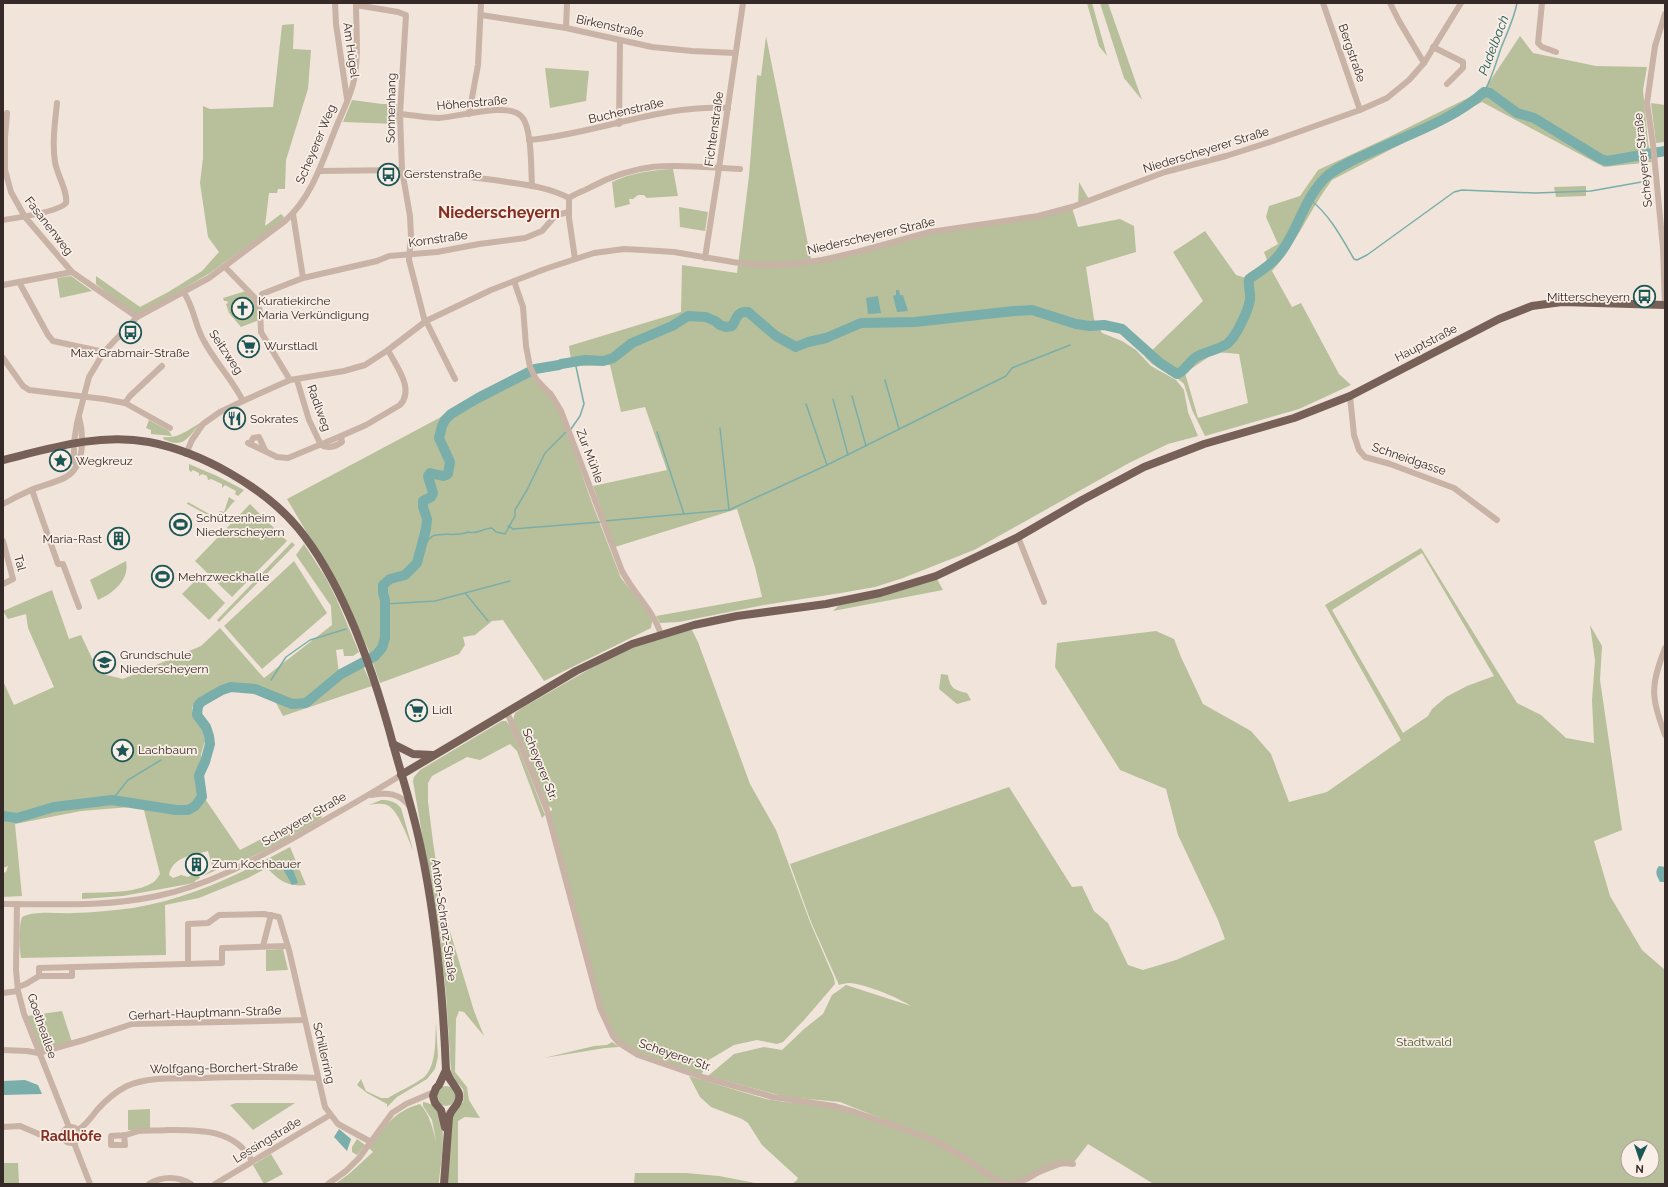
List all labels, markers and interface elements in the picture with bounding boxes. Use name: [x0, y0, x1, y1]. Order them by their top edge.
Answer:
street label: Birkenstraße: [575, 12, 645, 40]
water label: Pudelbach: [1475, 13, 1512, 77]
street label: Am Hügel: [340, 21, 362, 79]
street label: Bergstraße: [1335, 22, 1369, 84]
street label: Sonnenhang: [383, 73, 399, 143]
street label: Fichtenstraße: [702, 91, 726, 167]
street label: Höhenstraße: [436, 93, 508, 113]
street label: Buchenstraße: [587, 96, 665, 126]
street label: Scheyerer Weg: [293, 102, 339, 186]
street label: Scheyerer Straße: [1631, 112, 1655, 208]
street label: Niederscheyerer Straße: [1141, 124, 1271, 176]
bus stop icon: Gerstenstraße: [376, 161, 402, 187]
place label: Gerstenstraße: [404, 167, 482, 181]
street label: Fasanenweg: [22, 194, 76, 258]
district label: Niederscheyern: [438, 203, 560, 222]
street label: Niederscheyerer Straße: [806, 214, 936, 258]
street label: Kornstraße: [407, 228, 469, 250]
bus stop icon: Mitterscheyern: [1632, 284, 1658, 310]
place label: Mitterscheyern: [1547, 290, 1630, 304]
place label: Kuratiekirche Maria Verkündigung: [258, 294, 369, 322]
church icon: Kuratiekirche Maria Verkündigung: [229, 295, 255, 321]
bus stop icon: Max-Grabmair-Straße: [117, 319, 143, 345]
street label: Hauptstraße: [1393, 321, 1459, 365]
street label: Seitzweg: [206, 327, 246, 377]
supermarket icon: Wurstladl: [235, 333, 261, 359]
place label: Wurstladl: [264, 339, 319, 353]
place label: Max-Grabmair-Straße: [70, 346, 190, 360]
street label: Radlweg: [304, 383, 334, 433]
restaurant icon: Sokrates: [222, 406, 248, 432]
place label: Sokrates: [250, 412, 298, 426]
street label: Zur Mühle: [573, 427, 607, 485]
street label: Schneidgasse: [1370, 440, 1448, 478]
place icon: Wegkreuz: [48, 448, 74, 474]
place label: Wegkreuz: [76, 454, 133, 468]
place label: Schützenheim Niederscheyern: [196, 511, 284, 539]
sports icon: Schützenheim Niederscheyern: [167, 512, 193, 538]
building icon: Maria-Rast: [105, 526, 131, 552]
place label: Maria-Rast: [42, 532, 102, 546]
street label: Tal: [11, 554, 29, 573]
sports icon: Mehrzweckhalle: [150, 564, 176, 590]
place label: Mehrzweckhalle: [178, 570, 269, 584]
place label: Grundschule Niederscheyern: [120, 648, 208, 676]
school or university icon: Grundschule Niederscheyern: [91, 649, 117, 675]
supermarket icon: Lidl: [404, 697, 430, 723]
place label: Lidl: [432, 703, 453, 717]
street label: Scheyerer Str.: [519, 726, 561, 802]
place icon: Lachbaum: [110, 737, 136, 763]
place label: Lachbaum: [138, 743, 197, 757]
street label: Scheyerer Straße: [259, 789, 349, 849]
building icon: Zum Kochbauer: [183, 851, 209, 877]
place label: Zum Kochbauer: [212, 857, 302, 871]
street label: Anton-Schranz-Straße: [429, 858, 459, 982]
street label: Goetheallee: [24, 992, 60, 1060]
street label: Gerhart-Hauptmann-Straße: [128, 1003, 282, 1023]
street label: Schillerring: [310, 1021, 338, 1085]
park label: Stadtwald: [1396, 1035, 1452, 1049]
street label: Scheyerer Str.: [637, 1036, 713, 1074]
street label: Wolfgang-Borchert-Straße: [150, 1060, 298, 1076]
street label: Lessingstraße: [231, 1114, 303, 1166]
district label: Radlhöfe: [40, 1128, 102, 1144]
north arrow: [1620, 1139, 1660, 1179]
text: N: [1635, 1162, 1644, 1175]

